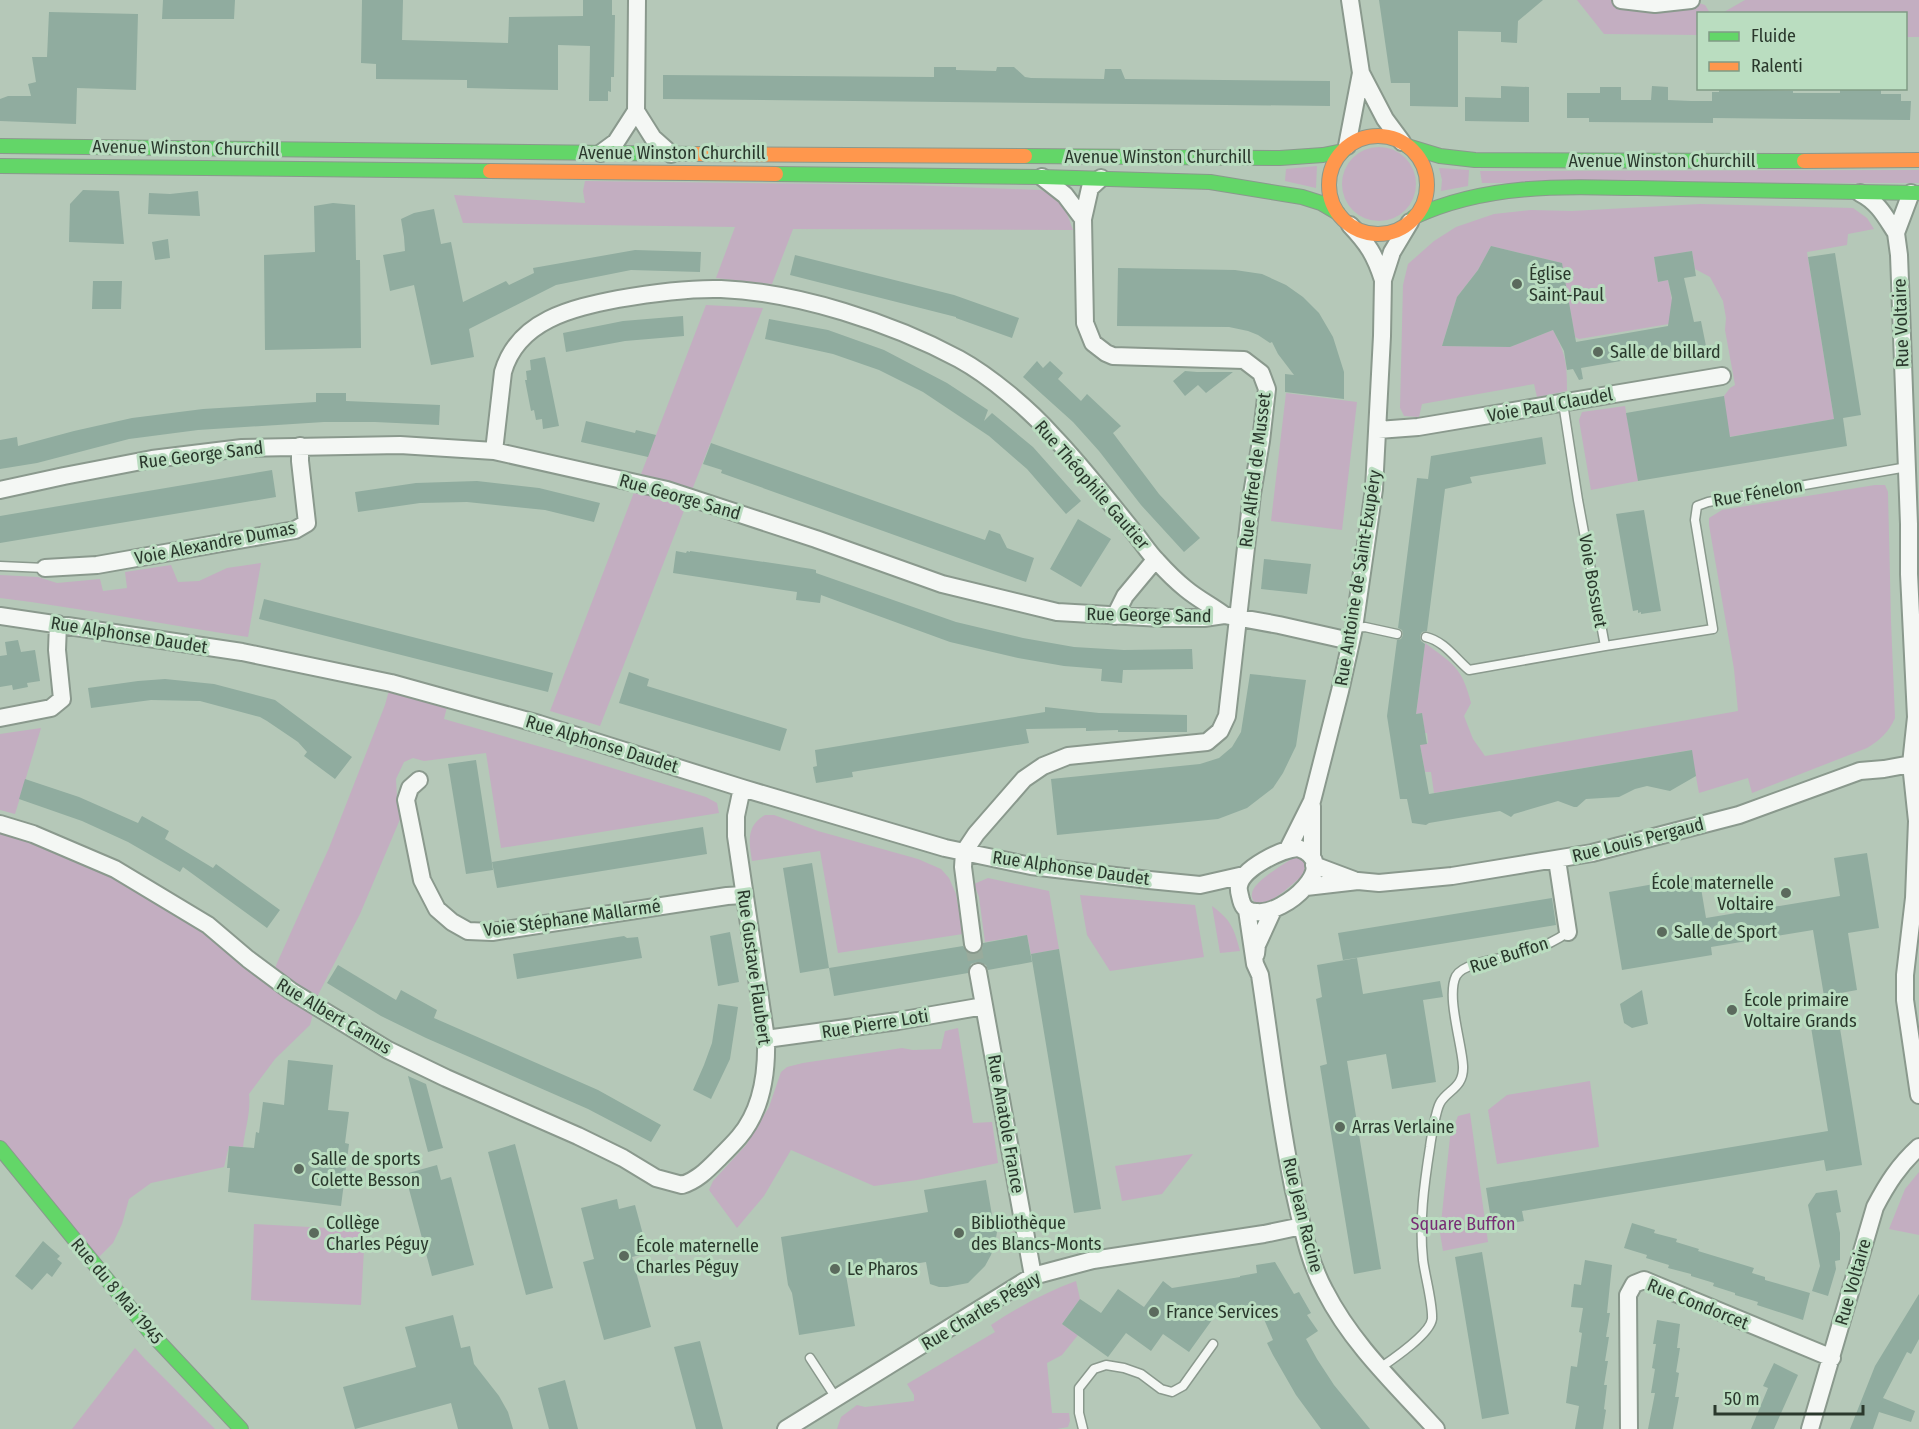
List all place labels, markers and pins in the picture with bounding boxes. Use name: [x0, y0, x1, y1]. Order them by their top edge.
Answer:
place label: Église Saint-Paul: [1529, 262, 1604, 306]
marker: Église Saint-Paul: [1510, 277, 1524, 291]
place label: Salle de billard: [1610, 341, 1721, 363]
marker: Salle de billard: [1591, 345, 1605, 359]
place label: École maternelle Voltaire: [1651, 871, 1774, 915]
marker: École maternelle Voltaire: [1779, 886, 1793, 900]
place label: Salle de Sport: [1674, 921, 1777, 943]
marker: Salle de Sport: [1655, 925, 1669, 939]
place label: École primaire Voltaire Grands: [1744, 988, 1857, 1032]
marker: École primaire Voltaire Grands: [1725, 1003, 1739, 1017]
place label: Arras Verlaine: [1352, 1116, 1454, 1138]
marker: Arras Verlaine: [1333, 1120, 1347, 1134]
place label: Salle de sports Colette Besson: [311, 1148, 421, 1191]
marker: Salle de sports Colette Besson: [292, 1162, 306, 1176]
place label: Collège Charles Péguy: [326, 1212, 429, 1255]
place label: Bibliothèque des Blancs-Monts: [971, 1212, 1102, 1255]
marker: Collège Charles Péguy: [307, 1226, 321, 1240]
marker: Bibliothèque des Blancs-Monts: [952, 1226, 966, 1240]
place label: École maternelle Charles Péguy: [636, 1234, 759, 1278]
marker: École maternelle Charles Péguy: [617, 1249, 631, 1263]
place label: Le Pharos: [847, 1258, 918, 1280]
marker: Le Pharos: [828, 1262, 842, 1276]
place label: France Services: [1166, 1301, 1279, 1323]
marker: France Services: [1147, 1305, 1161, 1319]

